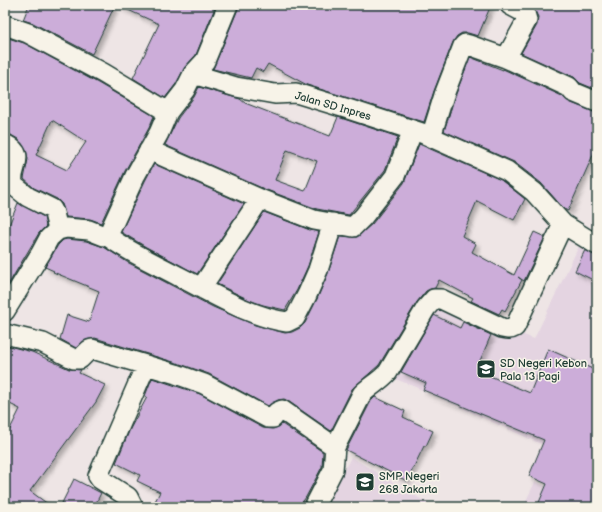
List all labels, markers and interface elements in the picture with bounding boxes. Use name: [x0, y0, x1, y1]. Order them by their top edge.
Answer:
street label: Jalan SD Inpres: [293, 89, 373, 123]
place label: SD Negeri Kebon Pala 13 Pagi: [500, 357, 587, 383]
school or university icon: SD Negeri Kebon Pala 13 Pagi: [475, 358, 497, 380]
place label: SMP Negeri 268 Jakarta: [379, 470, 439, 496]
school or university icon: SMP Negeri 268 Jakarta: [354, 471, 376, 493]

